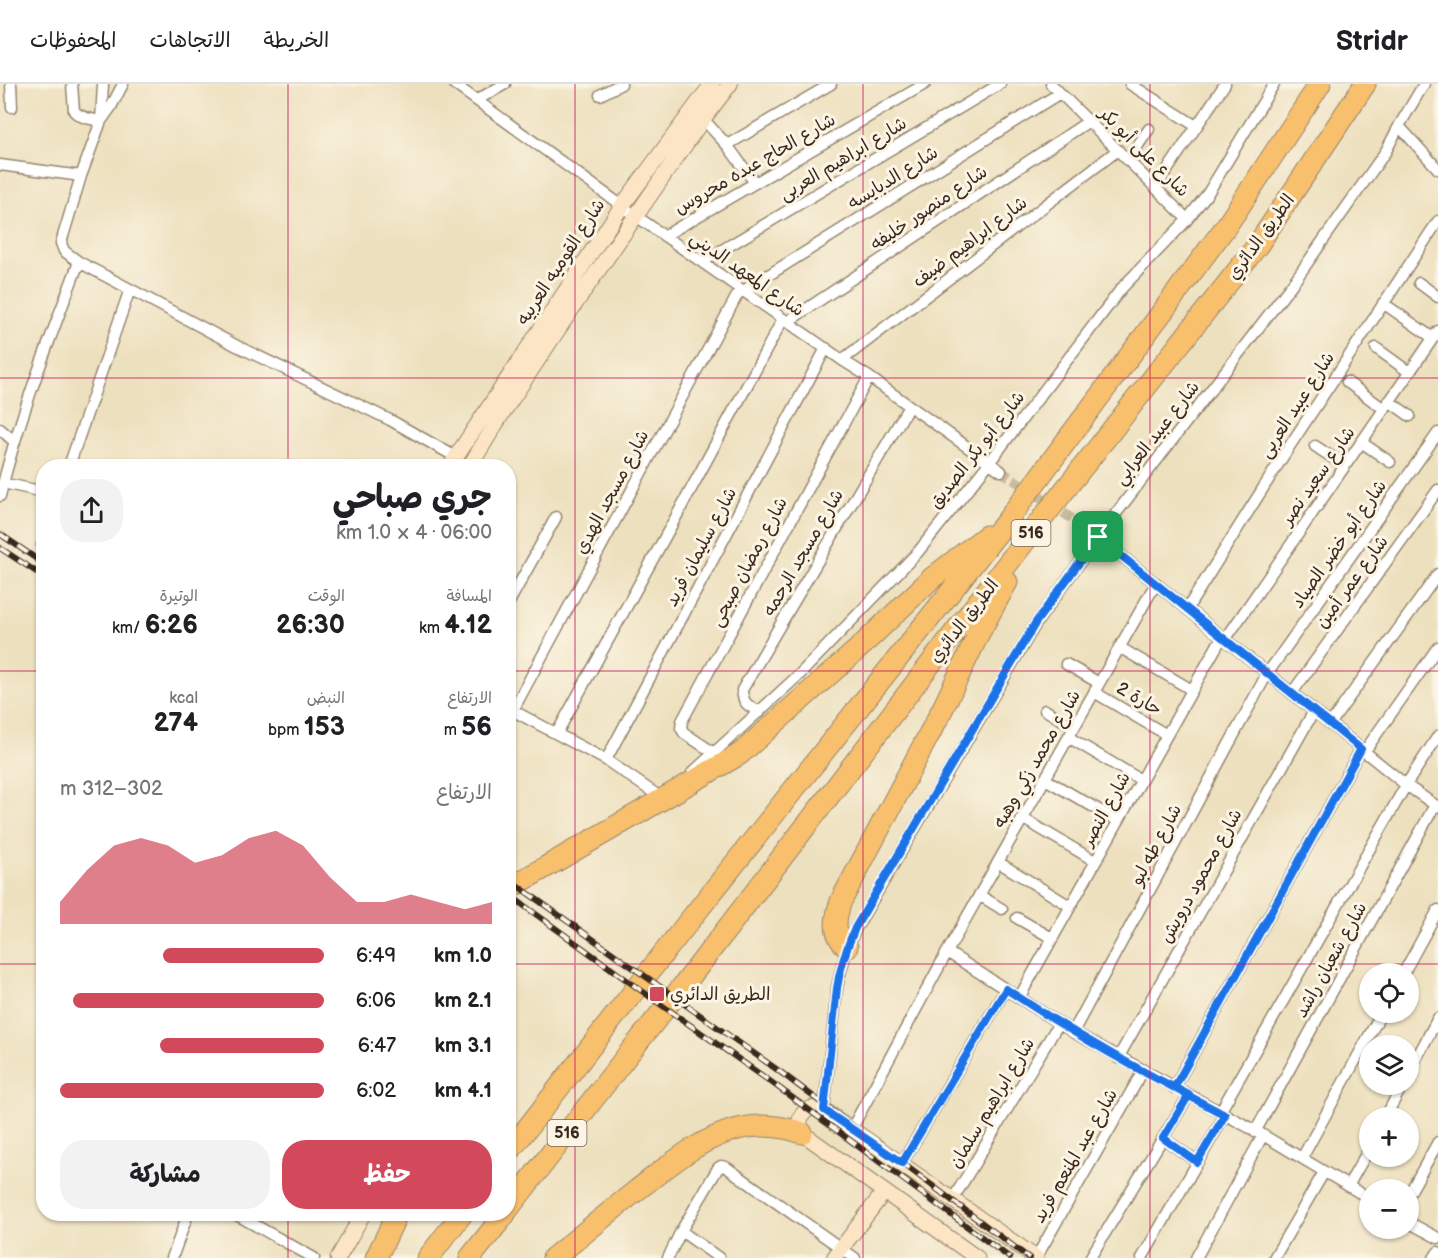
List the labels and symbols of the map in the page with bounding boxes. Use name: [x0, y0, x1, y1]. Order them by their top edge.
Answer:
street label: شارع على أبو بكر: [1093, 101, 1193, 202]
street label: شارع الحاج عبده محروس: [671, 109, 840, 220]
street label: شارع ابراهيم العربى: [776, 113, 912, 208]
street label: شارع الدبايسه: [844, 142, 943, 215]
street label: شارع منصور خليفه: [867, 161, 992, 256]
street label: الطريق الدائري: [1223, 190, 1301, 285]
street label: شارع ابراهيم ضيف: [909, 192, 1033, 294]
street label: شارع القوميه العربيه: [512, 195, 610, 330]
street label: شارع المعهد الديني: [683, 227, 808, 325]
street label: شارع عبيد العربى: [1255, 348, 1340, 462]
street label: شارع عبيد العرابي: [1110, 377, 1208, 492]
street label: شارع أبو بكر الصديق: [925, 387, 1030, 513]
street label: شارع سعيد نصر: [1275, 423, 1361, 531]
street label: شارع مسجد الهدي: [570, 426, 655, 559]
street label: شارع أبو خضر الصياد: [1287, 476, 1392, 613]
street label: شارع سليمان فريد: [661, 484, 742, 611]
street label: شارع مسجد الرحمه: [758, 486, 849, 621]
street label: شارع رمضان صبحى: [706, 494, 793, 631]
pin: [1072, 511, 1123, 562]
road number: 516: [1012, 520, 1050, 546]
street label: شارع عمر أمين: [1311, 532, 1393, 633]
street label: الطريق الدائري: [925, 575, 1005, 668]
street label: حارة 2: [1113, 678, 1165, 720]
street label: شارع محمد زكي وهبه: [989, 686, 1089, 834]
street label: شارع النصر: [1076, 768, 1136, 852]
street label: شارع طه لبو: [1125, 801, 1187, 891]
street label: شارع محمود درويش: [1155, 805, 1247, 947]
street label: شارع شعبان راشد: [1291, 899, 1372, 1022]
place label: الطريق الدائري: [670, 984, 771, 1007]
marker: الطريق الدائري: [648, 985, 666, 1003]
street label: شارع ابراهيم سلمان: [945, 1034, 1042, 1174]
street label: شارع عبد المنعم فريد: [1028, 1085, 1125, 1228]
road number: 516: [548, 1120, 586, 1146]

